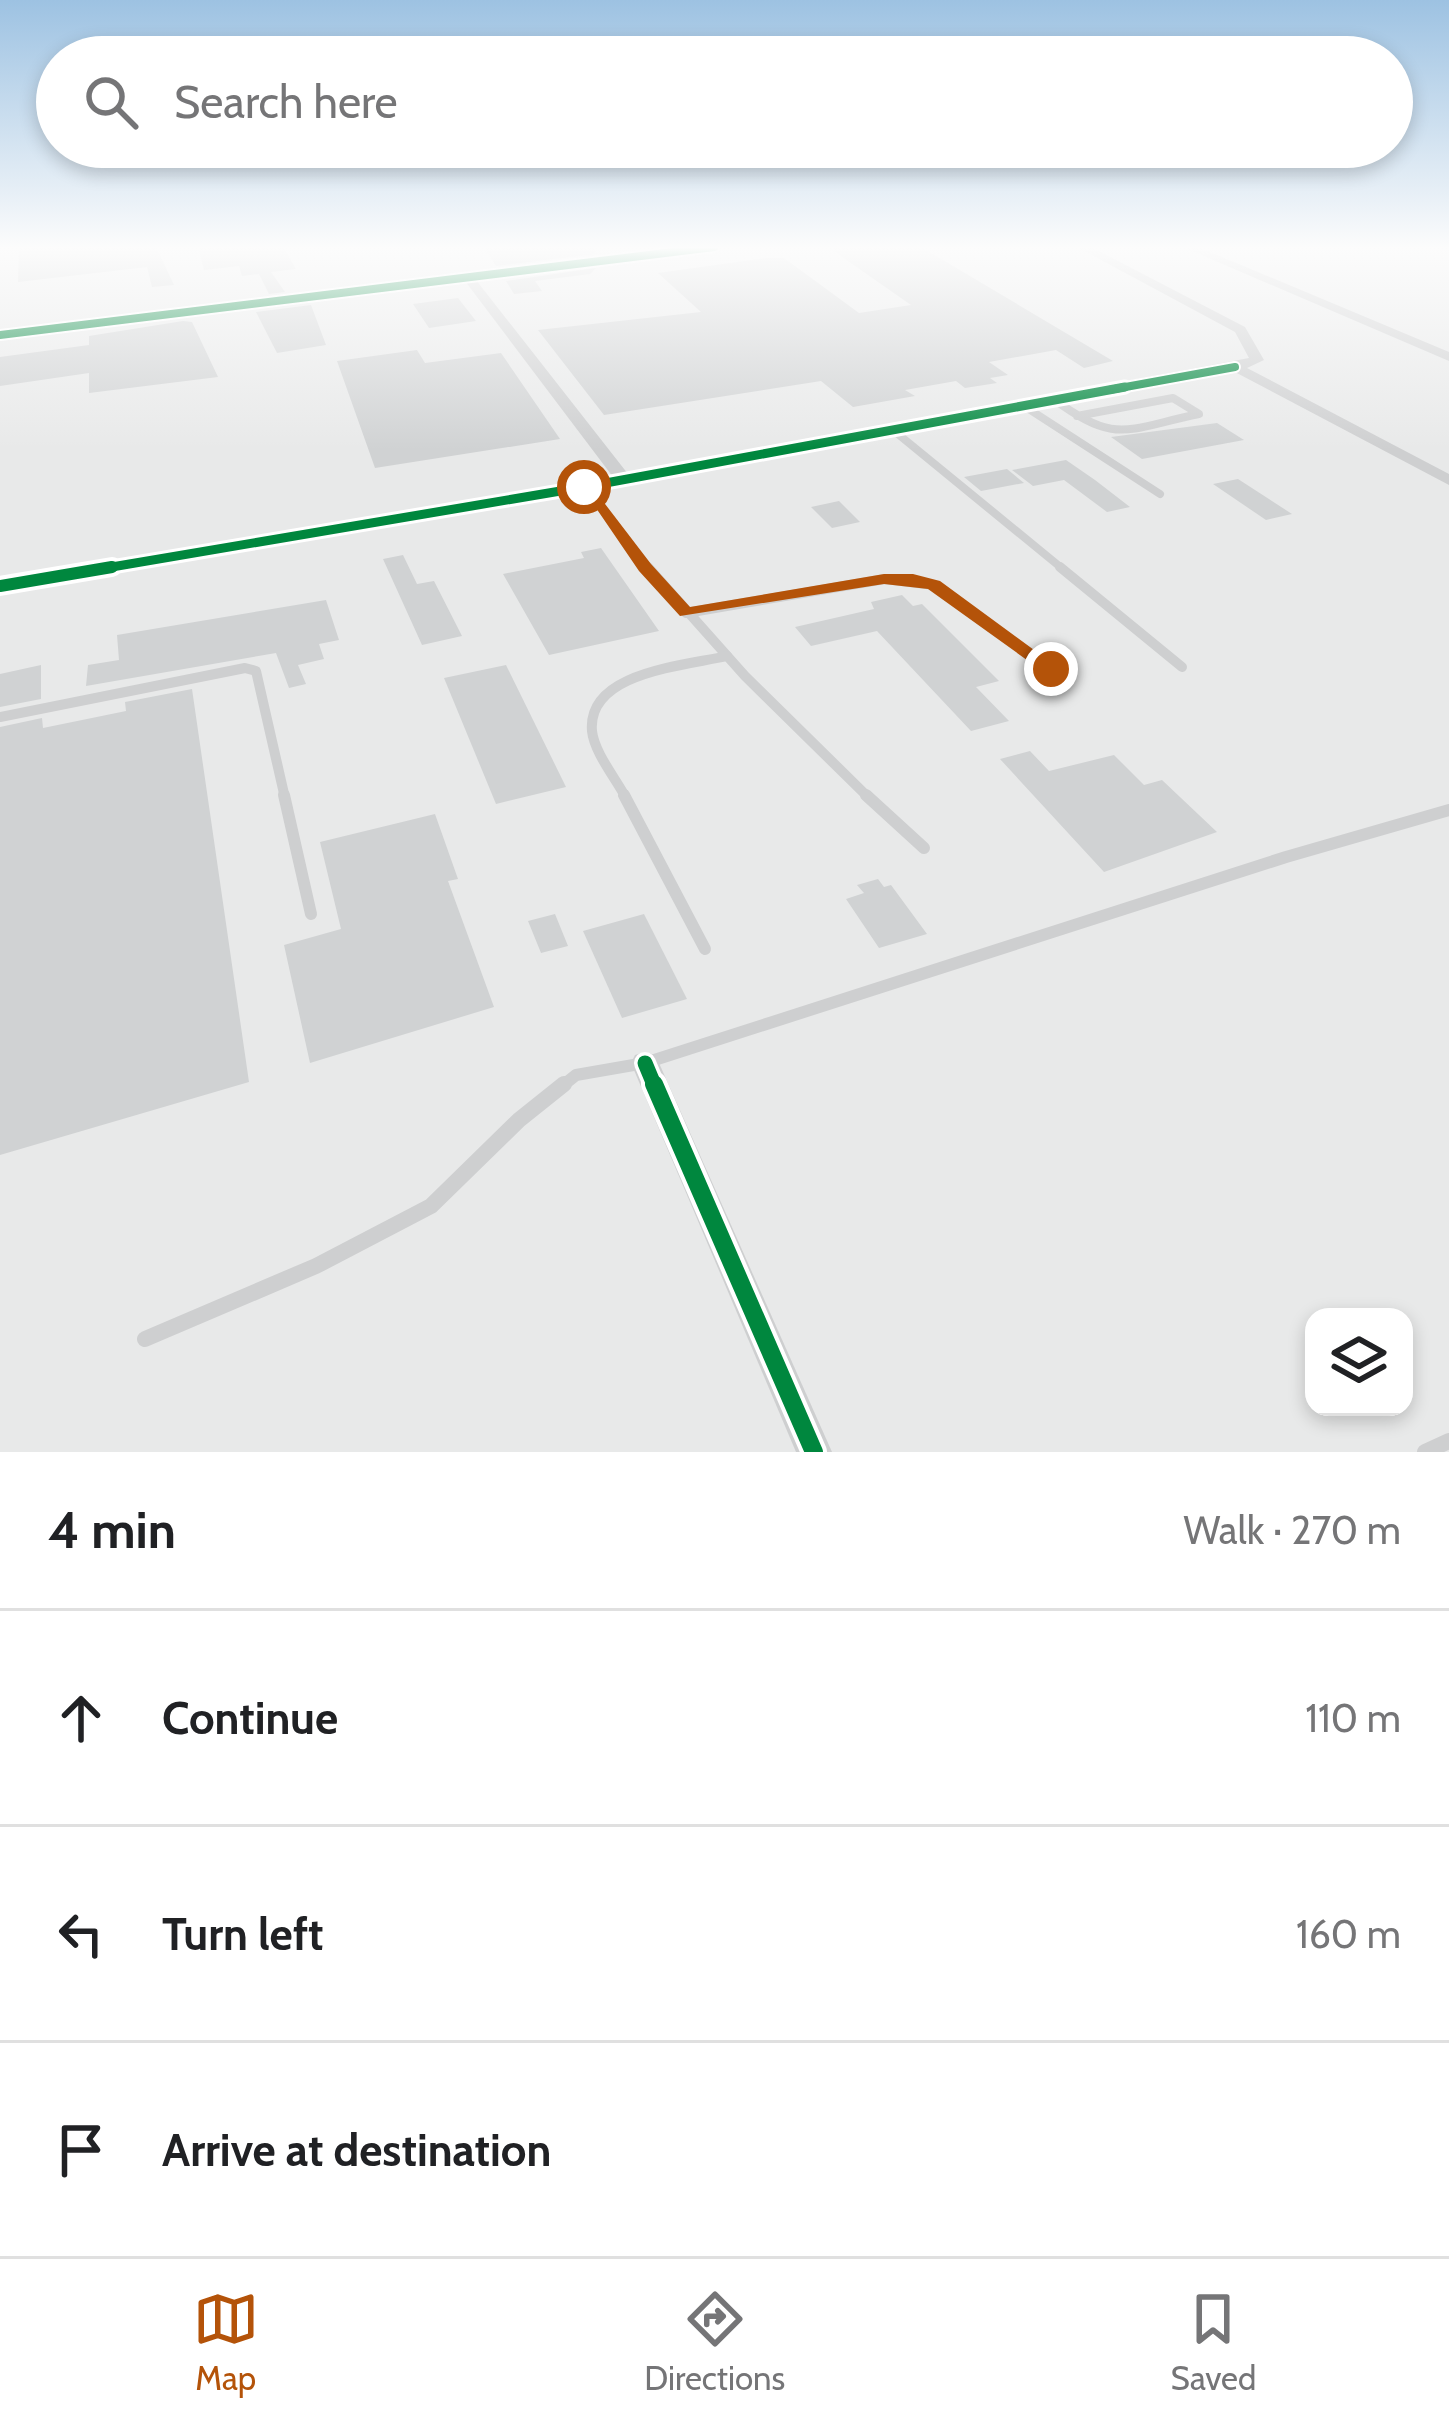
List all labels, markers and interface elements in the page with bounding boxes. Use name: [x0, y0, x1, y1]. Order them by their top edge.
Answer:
search box: [36, 36, 1413, 168]
icon: search: [78, 69, 144, 135]
text: Search here: [174, 75, 398, 129]
route start: [557, 460, 611, 514]
route end: [1024, 642, 1078, 696]
map controls: [1305, 1308, 1413, 1416]
button: layers: [1305, 1308, 1413, 1416]
text: 4 min: [48, 1499, 176, 1561]
text: Walk · 270 m: [1184, 1506, 1401, 1554]
icon: ahead: [48, 1685, 114, 1751]
text: Continue: [162, 1691, 338, 1745]
text: 110 m: [1305, 1694, 1401, 1742]
icon: left: [48, 1901, 114, 1967]
text: Turn left: [162, 1907, 324, 1961]
text: 160 m: [1296, 1910, 1401, 1958]
icon: arrive: [48, 2117, 114, 2183]
text: Arrive at destination: [162, 2123, 551, 2177]
tab: Map: [193, 2286, 259, 2398]
tab: Directions: [644, 2286, 785, 2398]
tab: Saved: [1171, 2286, 1256, 2398]

